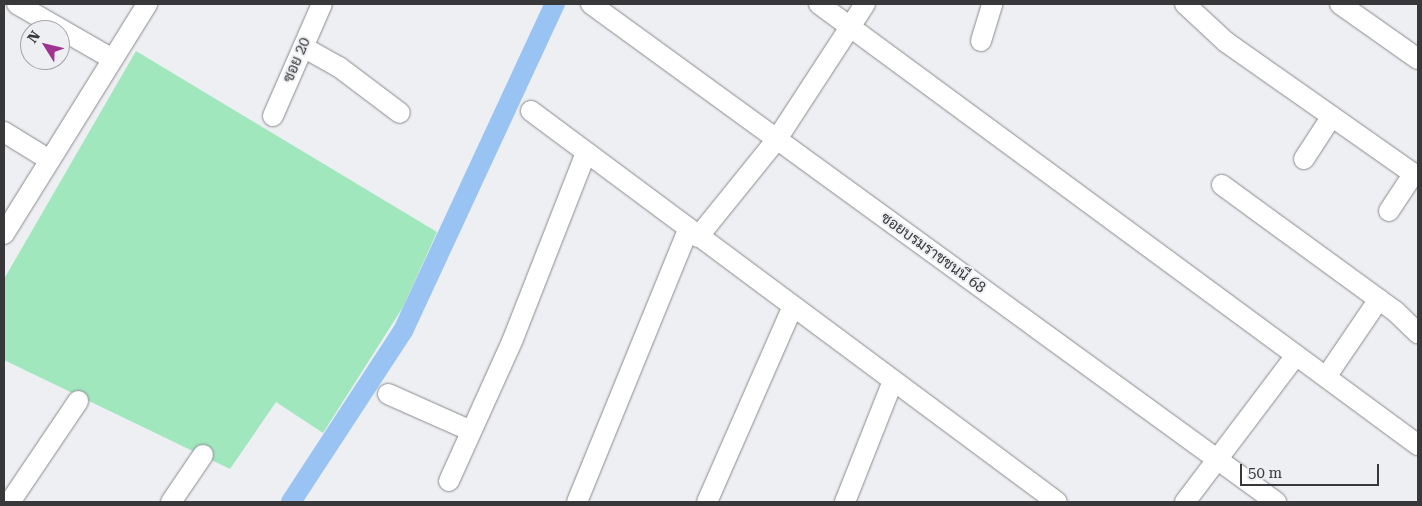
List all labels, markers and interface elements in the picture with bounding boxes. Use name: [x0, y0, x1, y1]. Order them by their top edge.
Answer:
north arrow: [20, 20, 70, 70]
text: N: [24, 28, 43, 46]
street label: ซอย 20: [279, 35, 315, 85]
street label: ซอยบรมราชชนนี 68: [877, 209, 989, 297]
scale bar: [1242, 454, 1381, 486]
text: 50 m: [1248, 464, 1282, 482]

